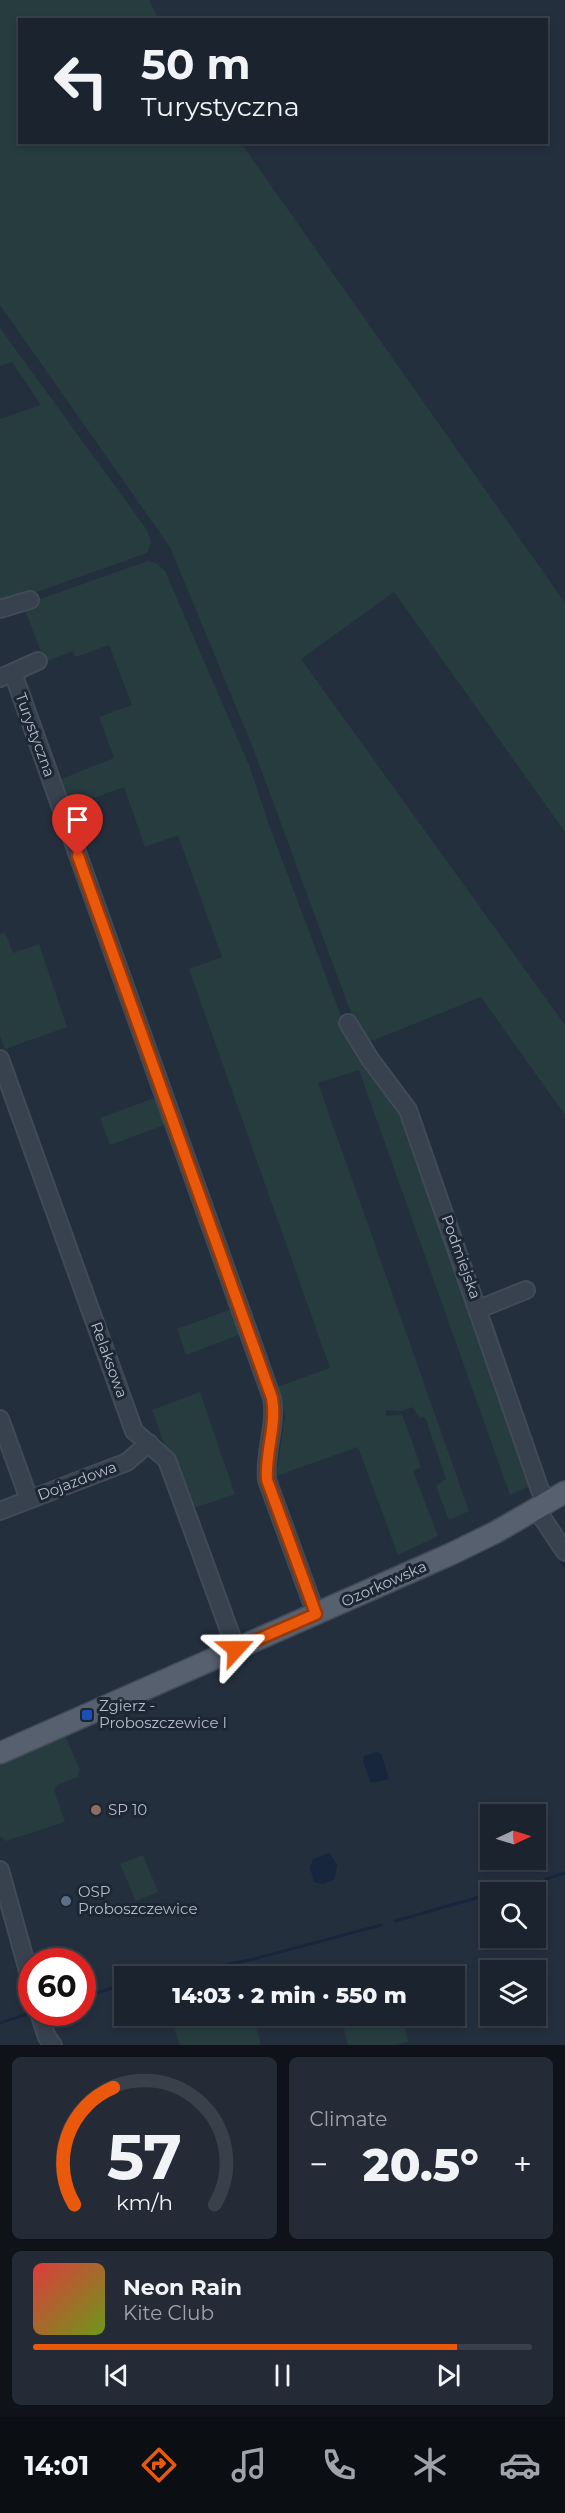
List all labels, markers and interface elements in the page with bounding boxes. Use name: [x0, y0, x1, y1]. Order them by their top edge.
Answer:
text: 50 m: [141, 38, 250, 90]
icon: left: [42, 42, 120, 120]
text: Turystyczna: [141, 90, 300, 123]
street label: Turystyczna: [11, 690, 59, 780]
pin: [52, 794, 103, 856]
icon: arrive: [61, 803, 94, 836]
street label: Podmiejska: [437, 1212, 485, 1301]
street label: Relaksowa: [87, 1319, 132, 1401]
street label: Dojazdowa: [35, 1457, 119, 1504]
street label: Ozorkowska: [338, 1556, 429, 1611]
position arrow: [204, 1617, 268, 1681]
place label: Zgierz - Proboszczewice I: [99, 1696, 227, 1732]
marker: Zgierz - Proboszczewice I: [80, 1708, 94, 1722]
place label: SP 10: [108, 1800, 147, 1819]
marker: SP 10: [89, 1803, 103, 1817]
north arrow: [480, 1804, 546, 1870]
map controls: [480, 1804, 546, 2026]
place label: OSP Proboszczewice: [78, 1882, 197, 1918]
button: search: [480, 1882, 546, 1948]
marker: OSP Proboszczewice: [59, 1894, 73, 1908]
speed limit sign: 60: [18, 1948, 96, 2026]
button: layers: [480, 1960, 546, 2026]
text: 14:03 · 2 min · 550 m: [172, 1982, 407, 2009]
text: Climate: [310, 2107, 387, 2131]
text: 57: [107, 2119, 182, 2195]
text: 20.5°: [363, 2137, 479, 2192]
text: −: [310, 2144, 328, 2184]
text: +: [513, 2144, 532, 2184]
text: km/h: [116, 2189, 173, 2215]
text: Neon Rain: [123, 2274, 242, 2301]
text: Kite Club: [123, 2301, 214, 2325]
icon: previous: [100, 2359, 133, 2392]
icon: pause: [266, 2359, 299, 2392]
icon: next: [432, 2359, 465, 2392]
icon: directions: [138, 2444, 180, 2486]
icon: music: [228, 2444, 270, 2486]
icon: phone: [318, 2444, 360, 2486]
icon: climate: [409, 2444, 451, 2486]
icon: car: [499, 2444, 541, 2486]
text: 14:01: [24, 2449, 89, 2482]

